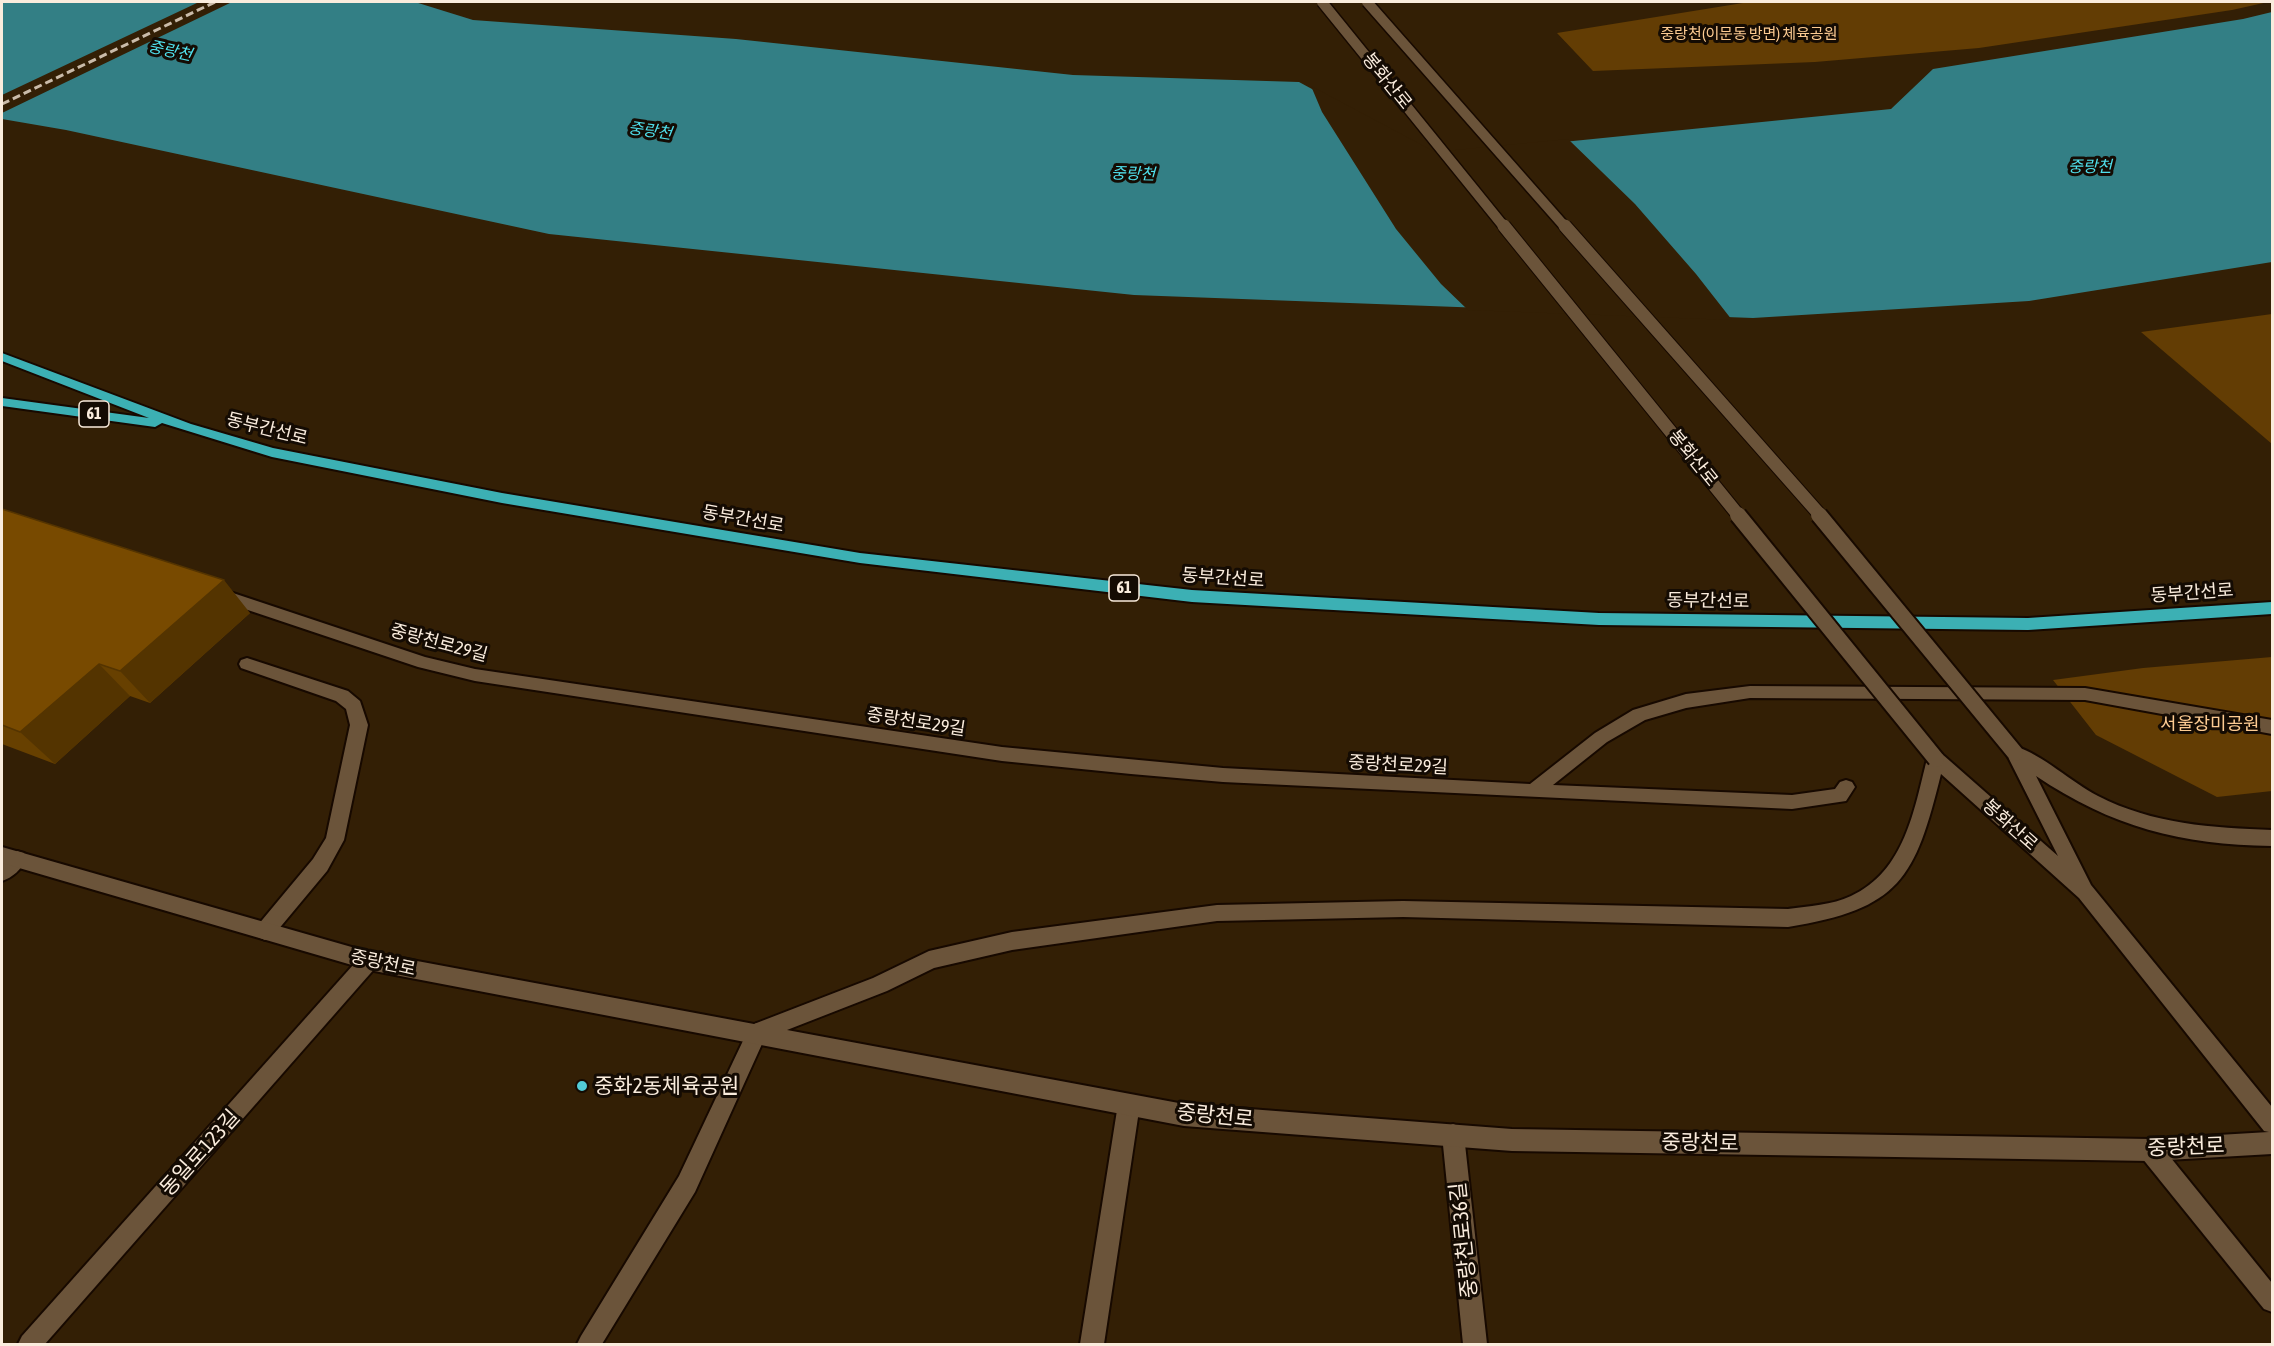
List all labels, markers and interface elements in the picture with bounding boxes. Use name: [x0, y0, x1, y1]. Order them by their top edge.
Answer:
park label: 중랑천(이문동 방면) 체육공원: [1661, 25, 1837, 43]
water label: 중랑천: [146, 37, 194, 65]
street label: 봉화산로: [1358, 48, 1416, 114]
water label: 중랑천: [627, 118, 673, 144]
water label: 중랑천: [2068, 157, 2112, 177]
water label: 중랑천: [1111, 164, 1155, 184]
road number: 61: [79, 401, 109, 427]
street label: 동부간선로: [224, 409, 310, 449]
street label: 봉화산로: [1664, 425, 1722, 491]
street label: 동부간선로: [700, 501, 786, 537]
street label: 동부간선로: [1181, 564, 1265, 592]
road number: 61: [1109, 575, 1139, 601]
street label: 동부간선로: [2150, 579, 2234, 607]
street label: 동부간선로: [1666, 589, 1750, 613]
street label: 중랑천로29길: [388, 620, 490, 666]
street label: 중랑천로29길: [865, 704, 967, 740]
park label: 서울장미공원: [2160, 713, 2260, 735]
street label: 중랑천로29길: [1348, 752, 1448, 778]
street label: 봉화산로: [1978, 795, 2042, 855]
street label: 중랑천로: [348, 946, 418, 980]
place label: 중화2동체육공원: [594, 1073, 739, 1099]
marker: 중화2동체육공원: [575, 1079, 589, 1093]
street label: 중랑천로: [1175, 1099, 1255, 1133]
street label: 동일로123길: [155, 1105, 245, 1201]
street label: 중랑천로: [1661, 1130, 1739, 1156]
street label: 중랑천로: [2147, 1133, 2225, 1161]
street label: 중랑천로36길: [1445, 1181, 1483, 1299]

